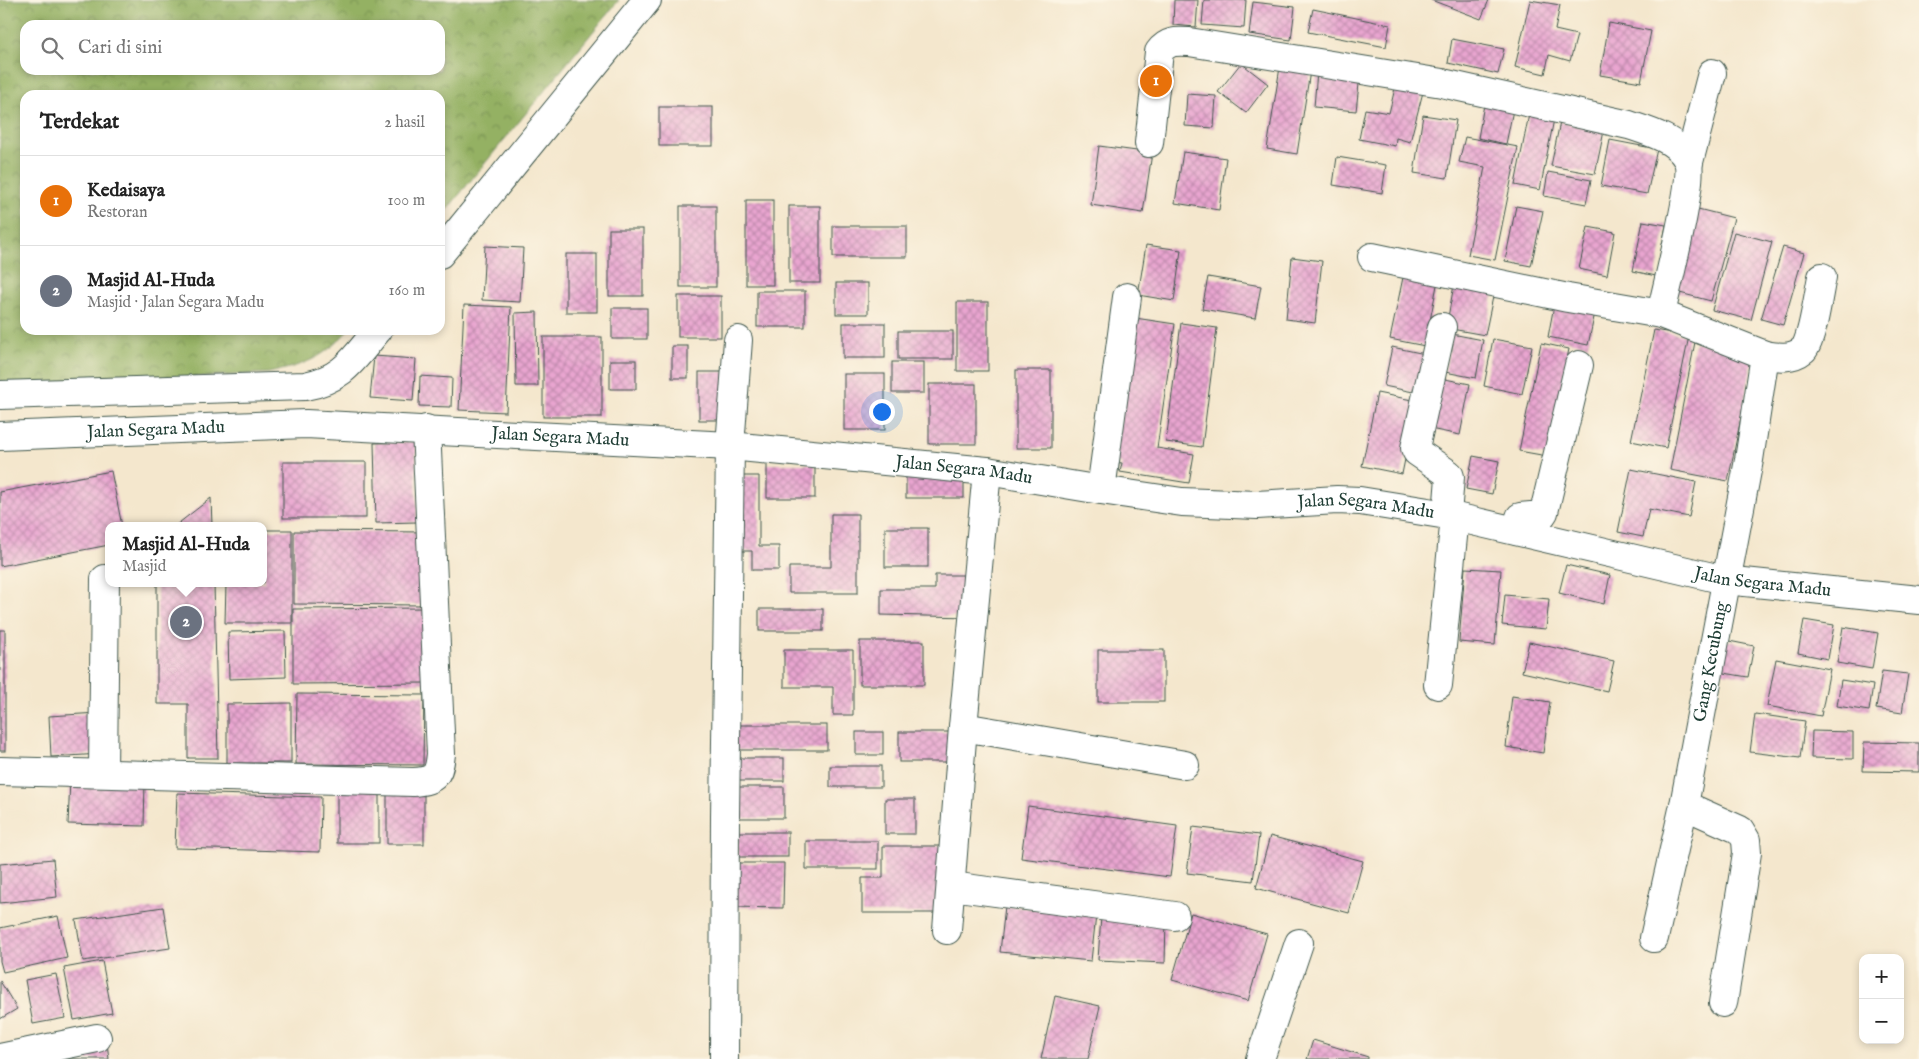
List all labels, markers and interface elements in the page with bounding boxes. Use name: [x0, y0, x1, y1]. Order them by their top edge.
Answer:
search box: [20, 20, 445, 75]
icon: search: [38, 34, 66, 62]
text: Cari di sini: [78, 36, 162, 60]
pin: 1: [1140, 62, 1172, 100]
text: Terdekat: [40, 109, 119, 136]
text: 2 hasil: [384, 113, 425, 133]
text: Kedaisaya: [87, 179, 165, 203]
text: 1: [53, 191, 59, 211]
text: 100 m: [388, 191, 425, 211]
text: Restoran: [87, 203, 147, 223]
text: Masjid Al-Huda: [87, 269, 215, 293]
text: 2: [52, 281, 60, 301]
text: 160 m: [389, 281, 425, 301]
text: Masjid · Jalan Segara Madu: [87, 293, 264, 313]
your location: [869, 399, 895, 425]
street label: Jalan Segara Madu: [84, 416, 225, 444]
street label: Jalan Segara Madu: [489, 422, 630, 452]
street label: Jalan Segara Madu: [892, 450, 1034, 490]
street label: Jalan Segara Madu: [1295, 488, 1436, 524]
popup: [105, 522, 267, 587]
text: Masjid Al-Huda: [122, 533, 250, 557]
text: Masjid: [122, 557, 166, 577]
street label: Jalan Segara Madu: [1690, 561, 1832, 602]
street label: Gang Kecubung: [1688, 600, 1734, 724]
pin: 2: [170, 603, 202, 641]
map controls: [1859, 954, 1904, 1044]
button: +: [1859, 954, 1904, 999]
button: −: [1859, 999, 1904, 1044]

